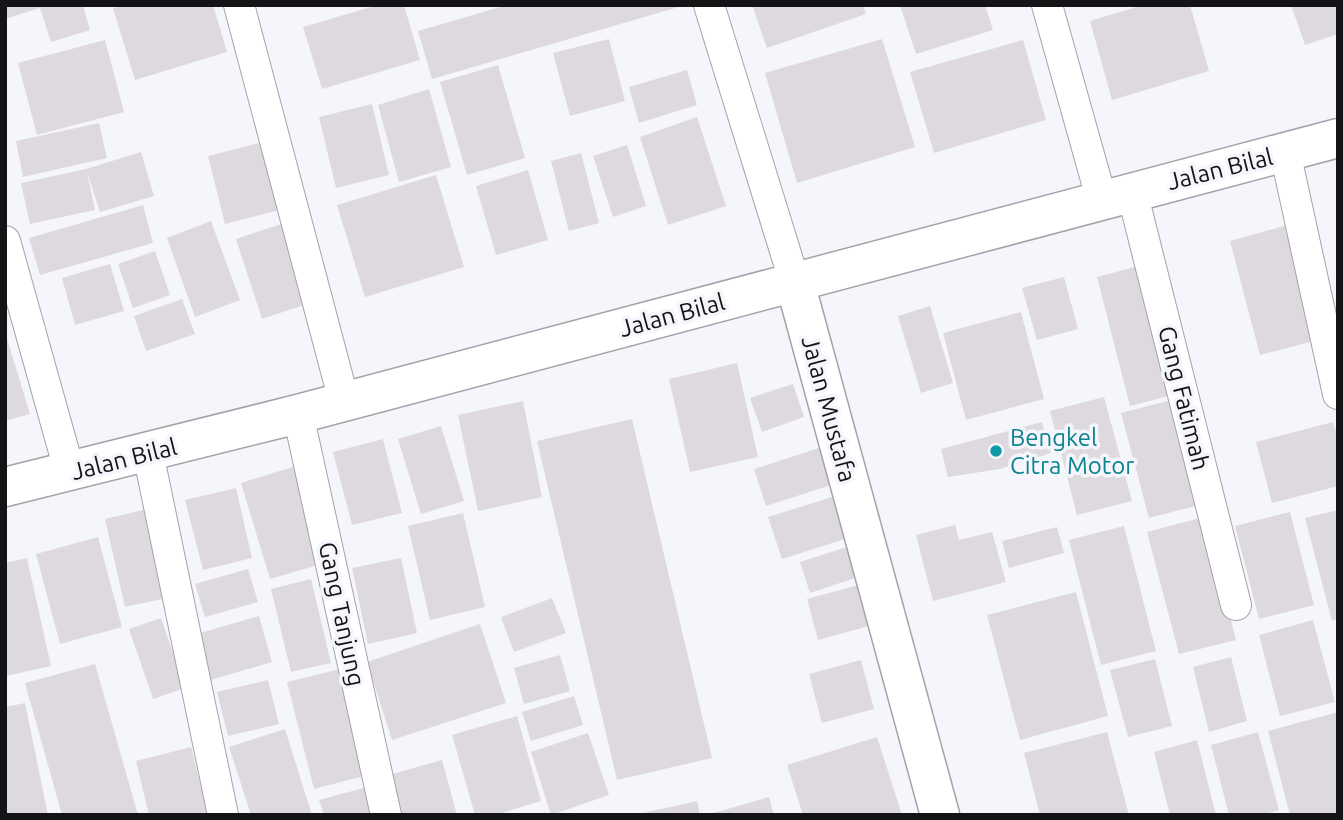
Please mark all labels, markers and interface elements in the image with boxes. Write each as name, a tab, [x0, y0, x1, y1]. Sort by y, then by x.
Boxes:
street label: Jalan Bilal	[1164, 143, 1276, 195]
street label: Jalan Bilal	[616, 288, 728, 342]
street label: Gang Fatimah	[1153, 323, 1215, 473]
street label: Jalan Mustafa	[797, 333, 861, 485]
place label: Bengkel Citra Motor	[1010, 424, 1134, 479]
street label: Jalan Bilal	[68, 433, 180, 485]
marker: Bengkel Citra Motor	[988, 443, 1004, 459]
street label: Gang Tanjung	[314, 539, 370, 689]

